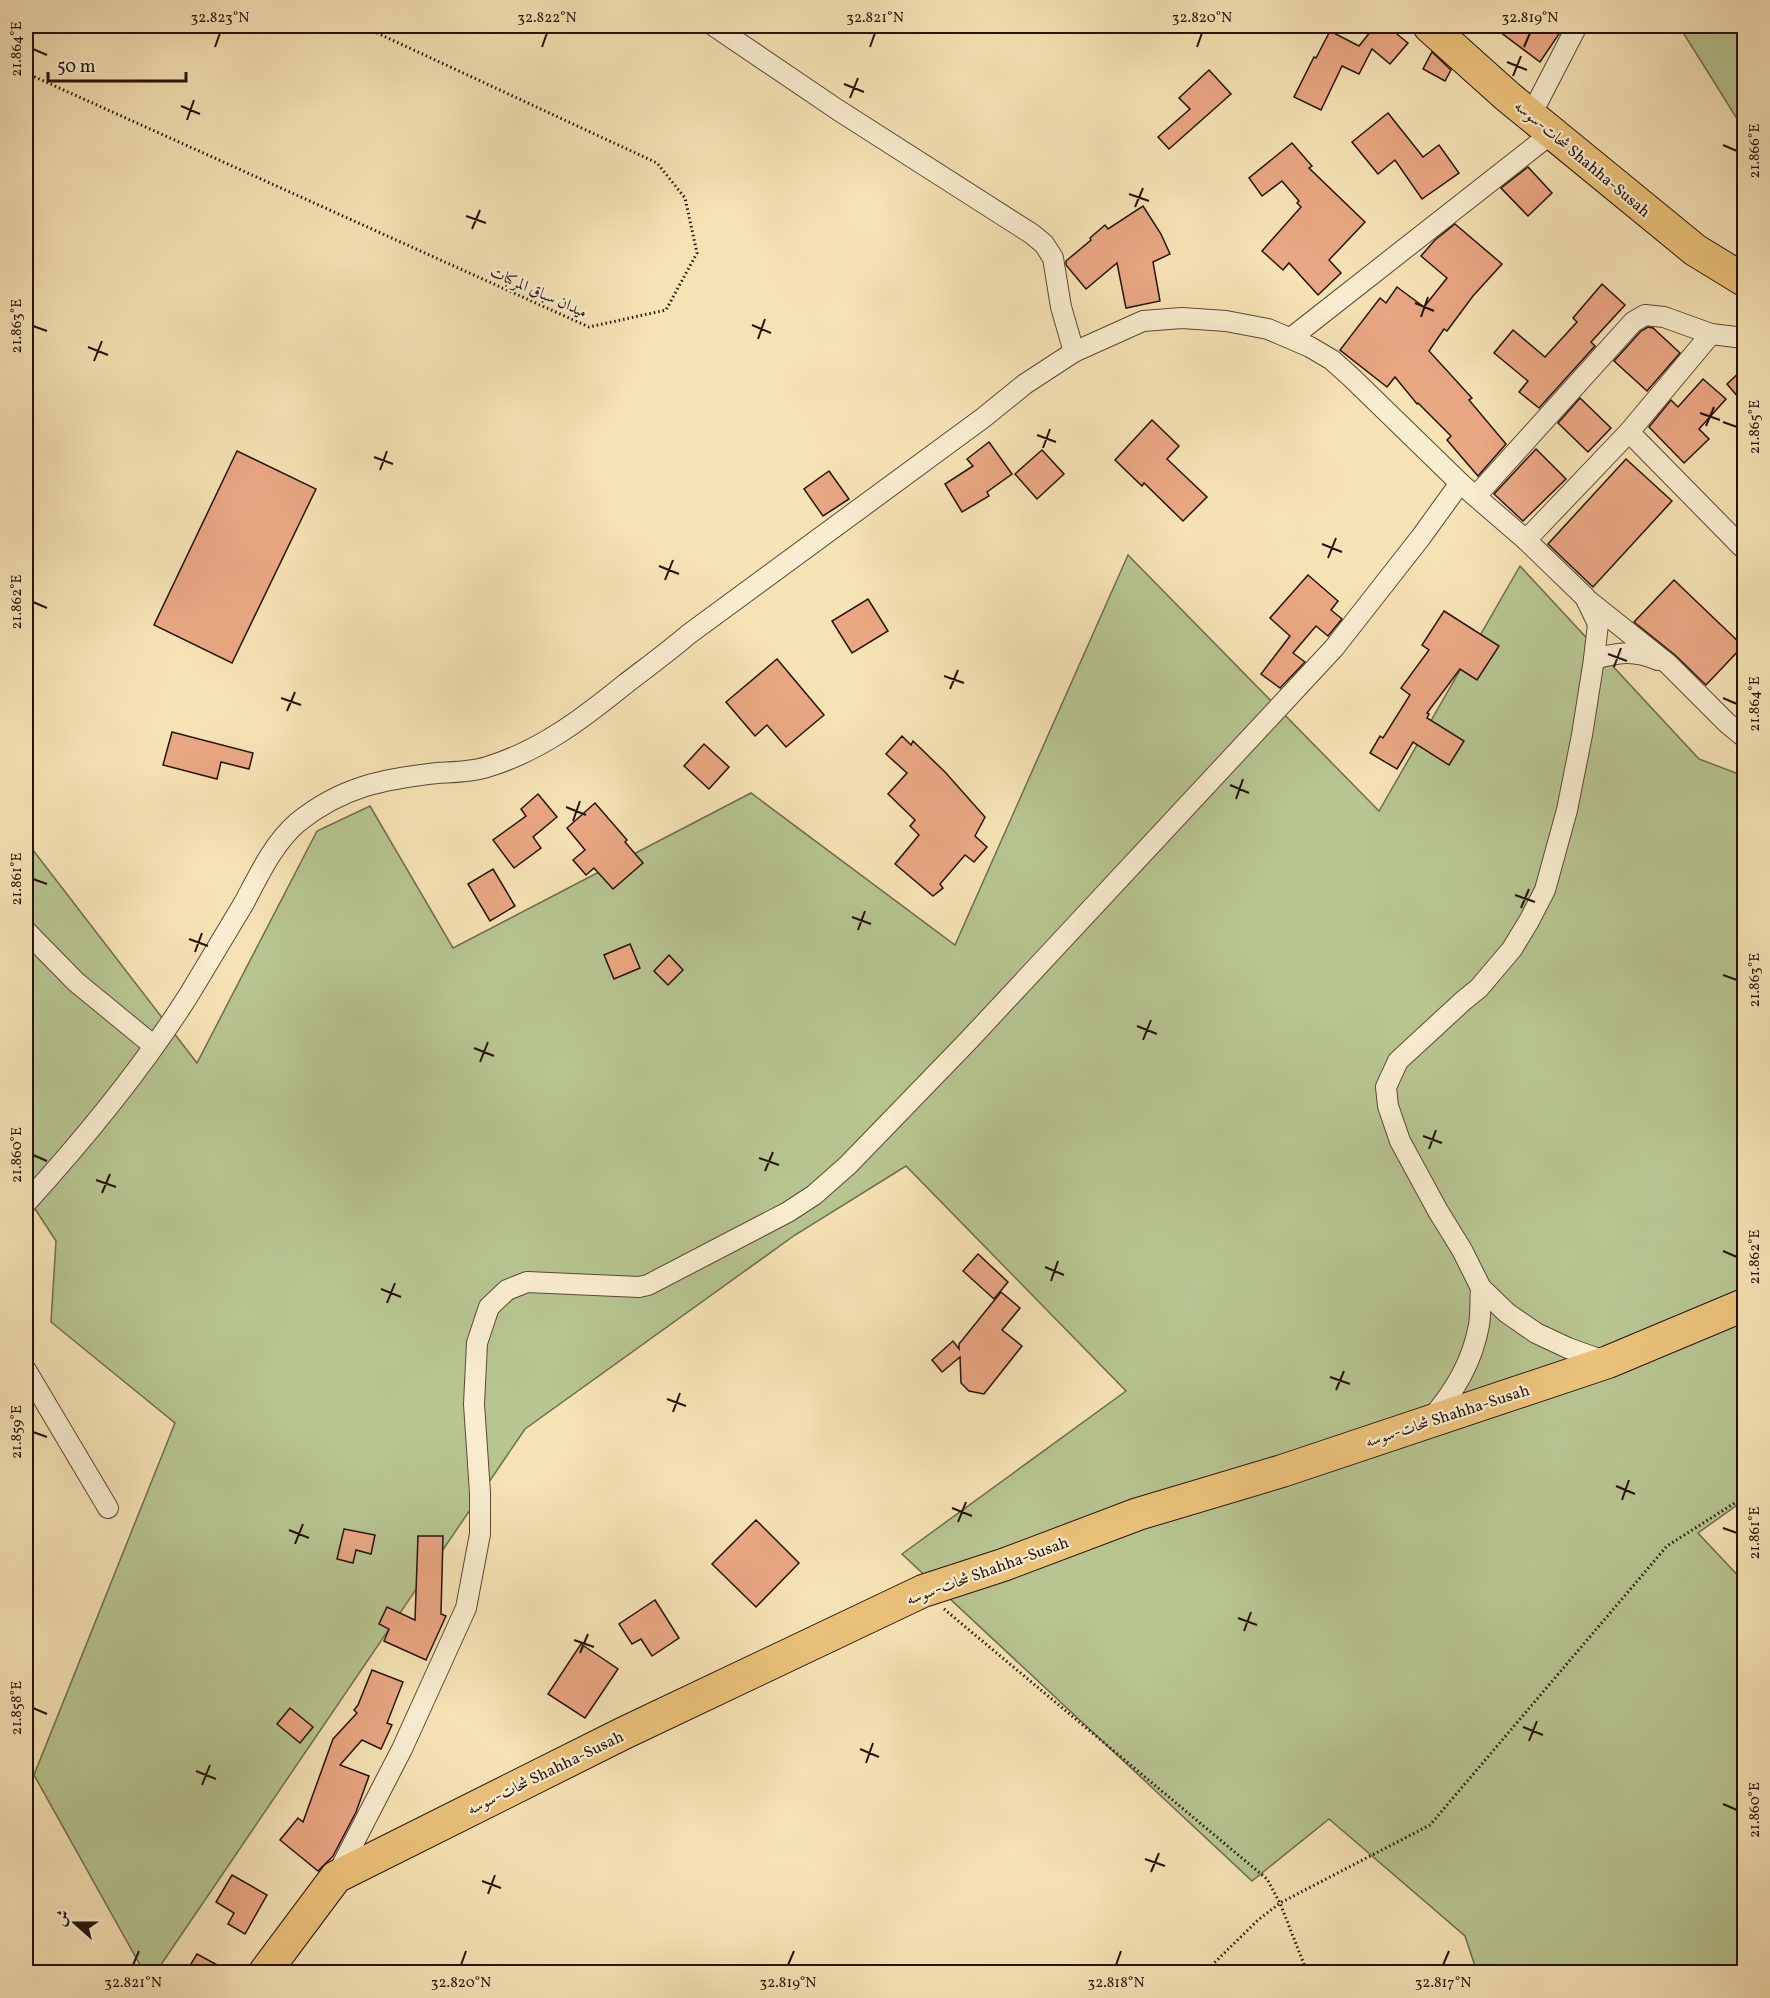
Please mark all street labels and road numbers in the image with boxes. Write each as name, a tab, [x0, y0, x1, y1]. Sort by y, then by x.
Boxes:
street label: شحات-سوسه Shahha-Susah	[1509, 96, 1655, 223]
street label: ميدان سباق المركبات	[486, 262, 590, 324]
street label: شحات-سوسه Shahha-Susah	[1363, 1380, 1533, 1454]
street label: شحات-سوسه Shahha-Susah	[903, 1532, 1072, 1612]
street label: شحات-سوسه Shahha-Susah	[464, 1726, 628, 1821]

